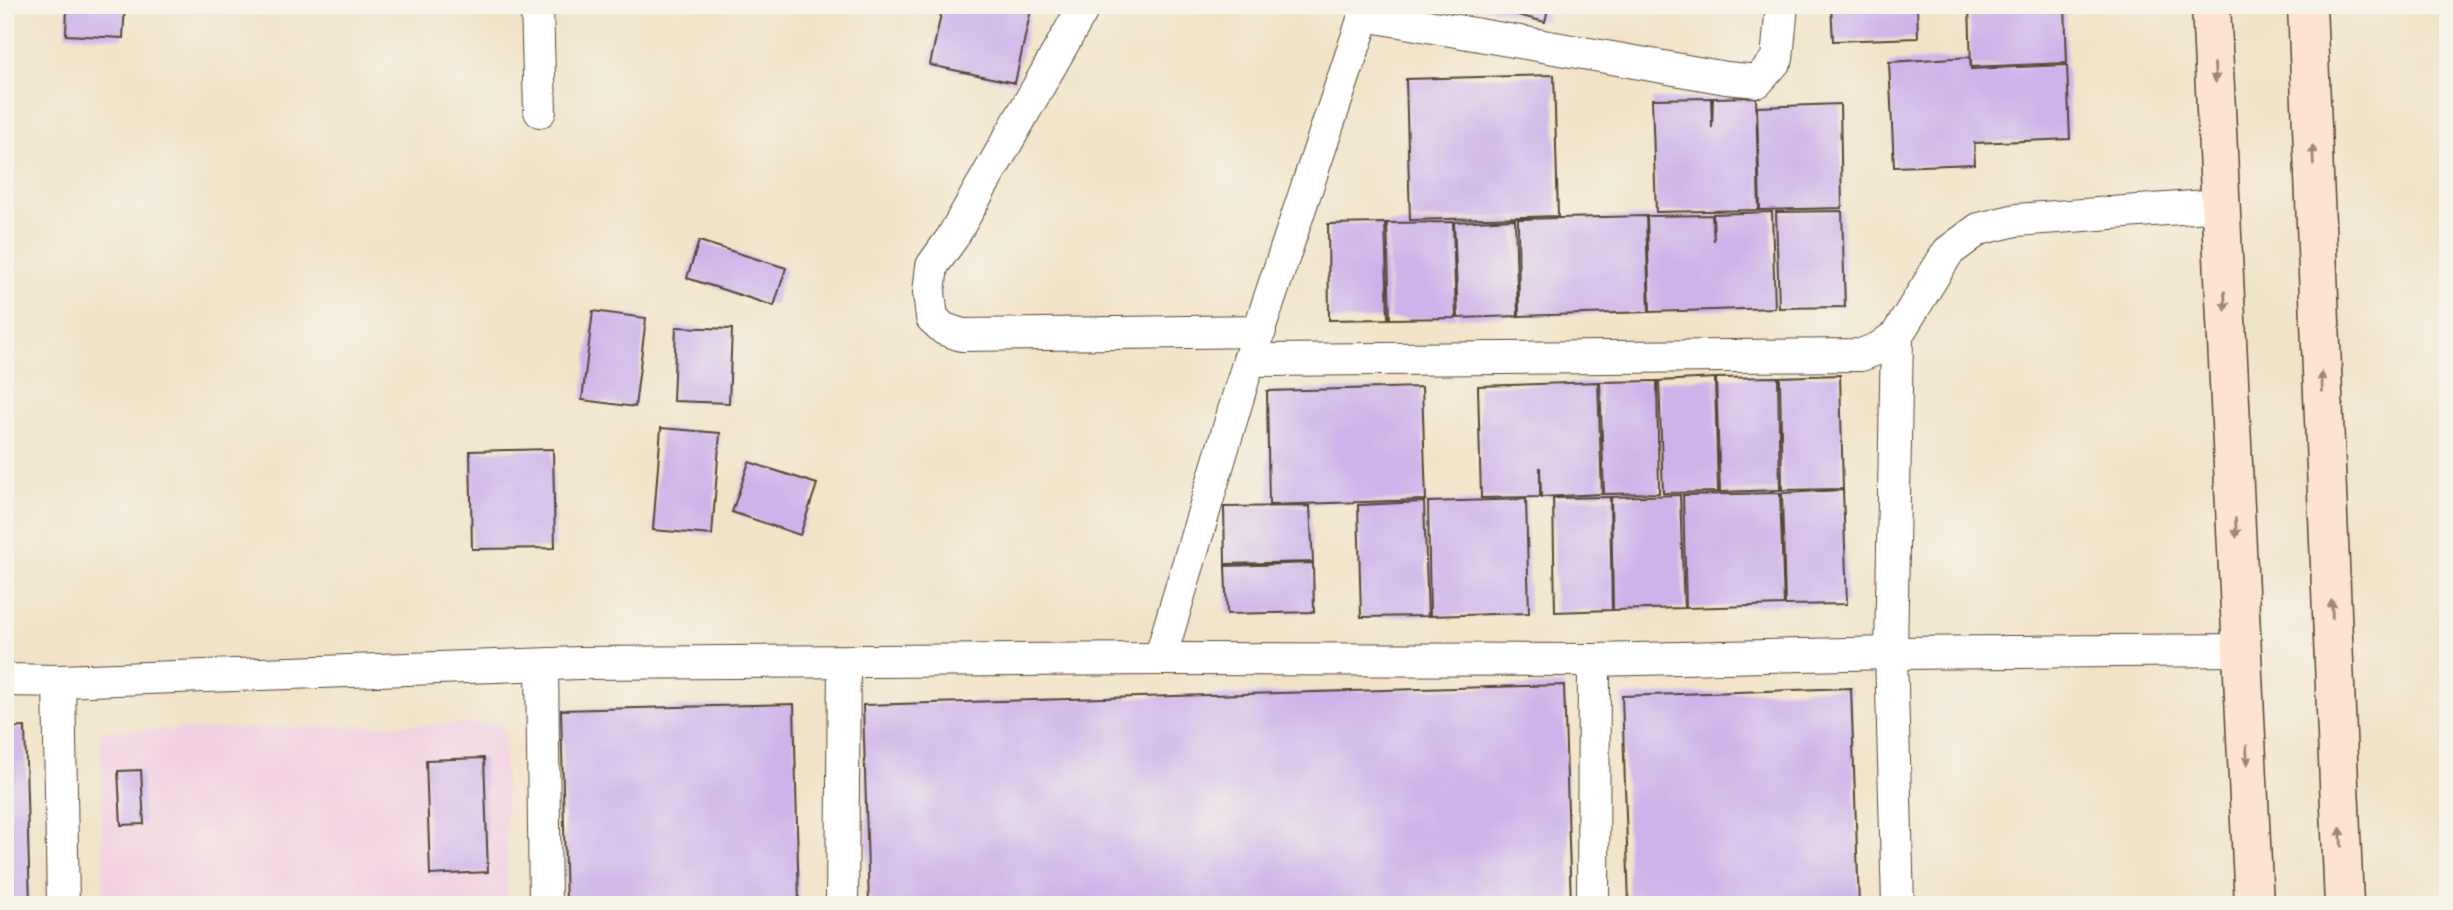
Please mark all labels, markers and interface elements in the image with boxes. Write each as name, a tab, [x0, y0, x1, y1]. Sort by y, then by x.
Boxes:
one-way arrow	[2209, 63, 2220, 85]
one-way arrow	[2307, 143, 2318, 165]
one-way arrow	[2220, 290, 2231, 312]
one-way arrow	[2317, 371, 2328, 393]
one-way arrow	[2231, 517, 2242, 539]
one-way arrow	[2326, 598, 2337, 620]
one-way arrow	[2242, 744, 2253, 766]
one-way arrow	[2336, 825, 2347, 847]

